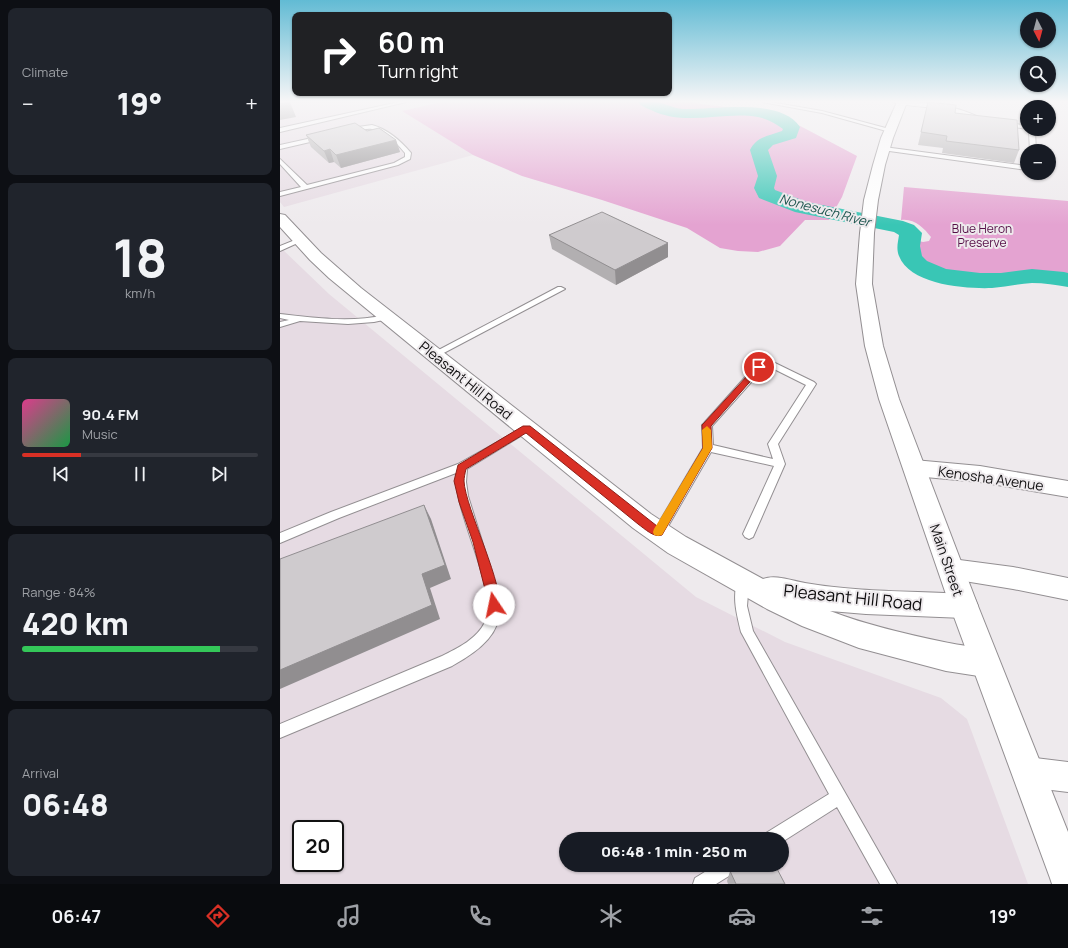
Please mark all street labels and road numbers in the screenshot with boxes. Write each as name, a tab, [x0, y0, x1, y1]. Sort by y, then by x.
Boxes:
street label: Pleasant Hill Road	[415, 337, 517, 423]
street label: Kenosha Avenue	[937, 461, 1045, 495]
street label: Main Street	[926, 521, 968, 599]
street label: Pleasant Hill Road	[782, 578, 924, 616]

